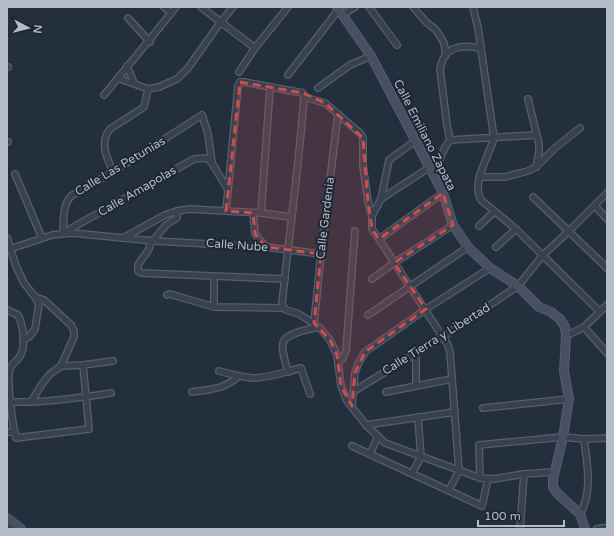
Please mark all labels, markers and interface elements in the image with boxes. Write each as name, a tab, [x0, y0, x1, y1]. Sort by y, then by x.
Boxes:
north arrow	[8, 8, 48, 48]
text: N	[30, 24, 44, 34]
street label: Calle Emiliano Zapata	[391, 77, 459, 193]
street label: Calle Las Petunias	[72, 133, 168, 198]
street label: Calle Amapolas	[95, 163, 179, 219]
street label: Calle Gardenia	[313, 176, 337, 260]
street label: Calle Nube	[206, 236, 269, 254]
street label: Calle Tierra y Libertad	[380, 300, 492, 378]
scale bar	[478, 502, 564, 528]
text: 100 m	[484, 509, 521, 523]

